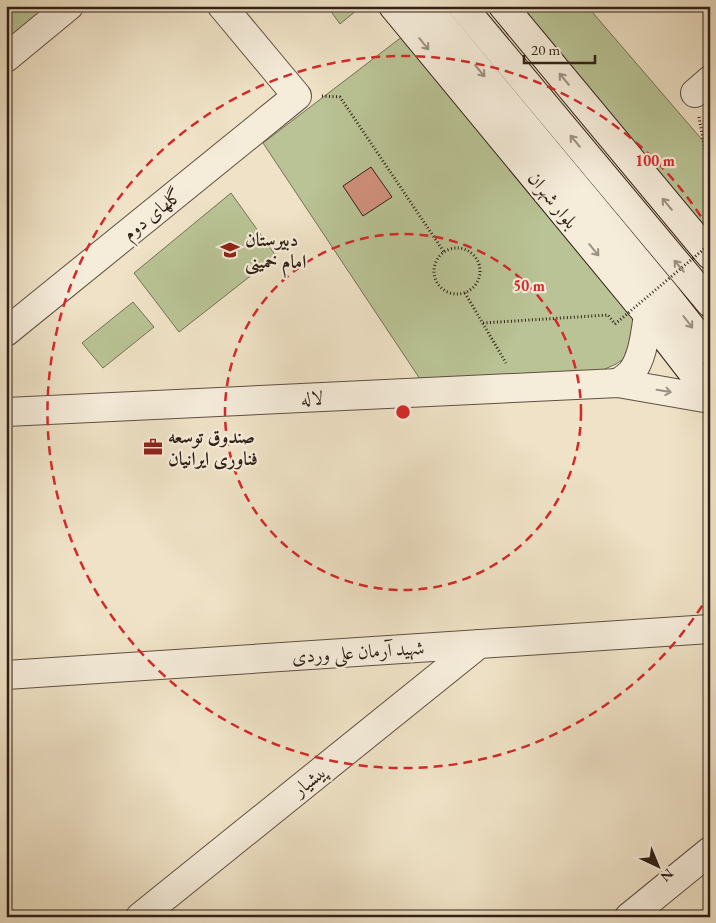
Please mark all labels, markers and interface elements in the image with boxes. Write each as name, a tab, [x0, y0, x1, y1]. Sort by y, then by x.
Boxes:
scale bar	[524, 32, 595, 64]
one-way arrow	[419, 37, 430, 50]
text: 20 m	[531, 40, 560, 59]
one-way arrow	[474, 64, 485, 77]
one-way arrow	[558, 73, 569, 86]
one-way arrow	[569, 135, 580, 148]
text: 100 m	[635, 151, 675, 170]
street label: بلوار شهران	[522, 166, 584, 234]
street label: گلهای دوم	[117, 182, 189, 249]
one-way arrow	[662, 198, 673, 211]
place label: دبیرستان امام خمینی	[245, 227, 306, 279]
school or university icon: دبیرستان امام خمینی	[219, 239, 241, 261]
one-way arrow	[589, 244, 600, 257]
one-way arrow	[673, 259, 685, 272]
text: 50 m	[513, 276, 545, 295]
one-way arrow	[682, 315, 693, 328]
street label: لاله	[300, 385, 324, 411]
one-way arrow	[655, 387, 671, 397]
centre of rings	[394, 403, 412, 421]
place label: صندوق توسعه فناوری ایرانیان	[168, 424, 258, 471]
office icon: صندوق توسعه فناوری ایرانیان	[142, 436, 164, 458]
street label: شهید آرمان علی وردی	[291, 635, 425, 671]
street label: پیشیار	[286, 758, 333, 803]
north arrow	[634, 840, 684, 890]
text: N	[656, 865, 677, 886]

